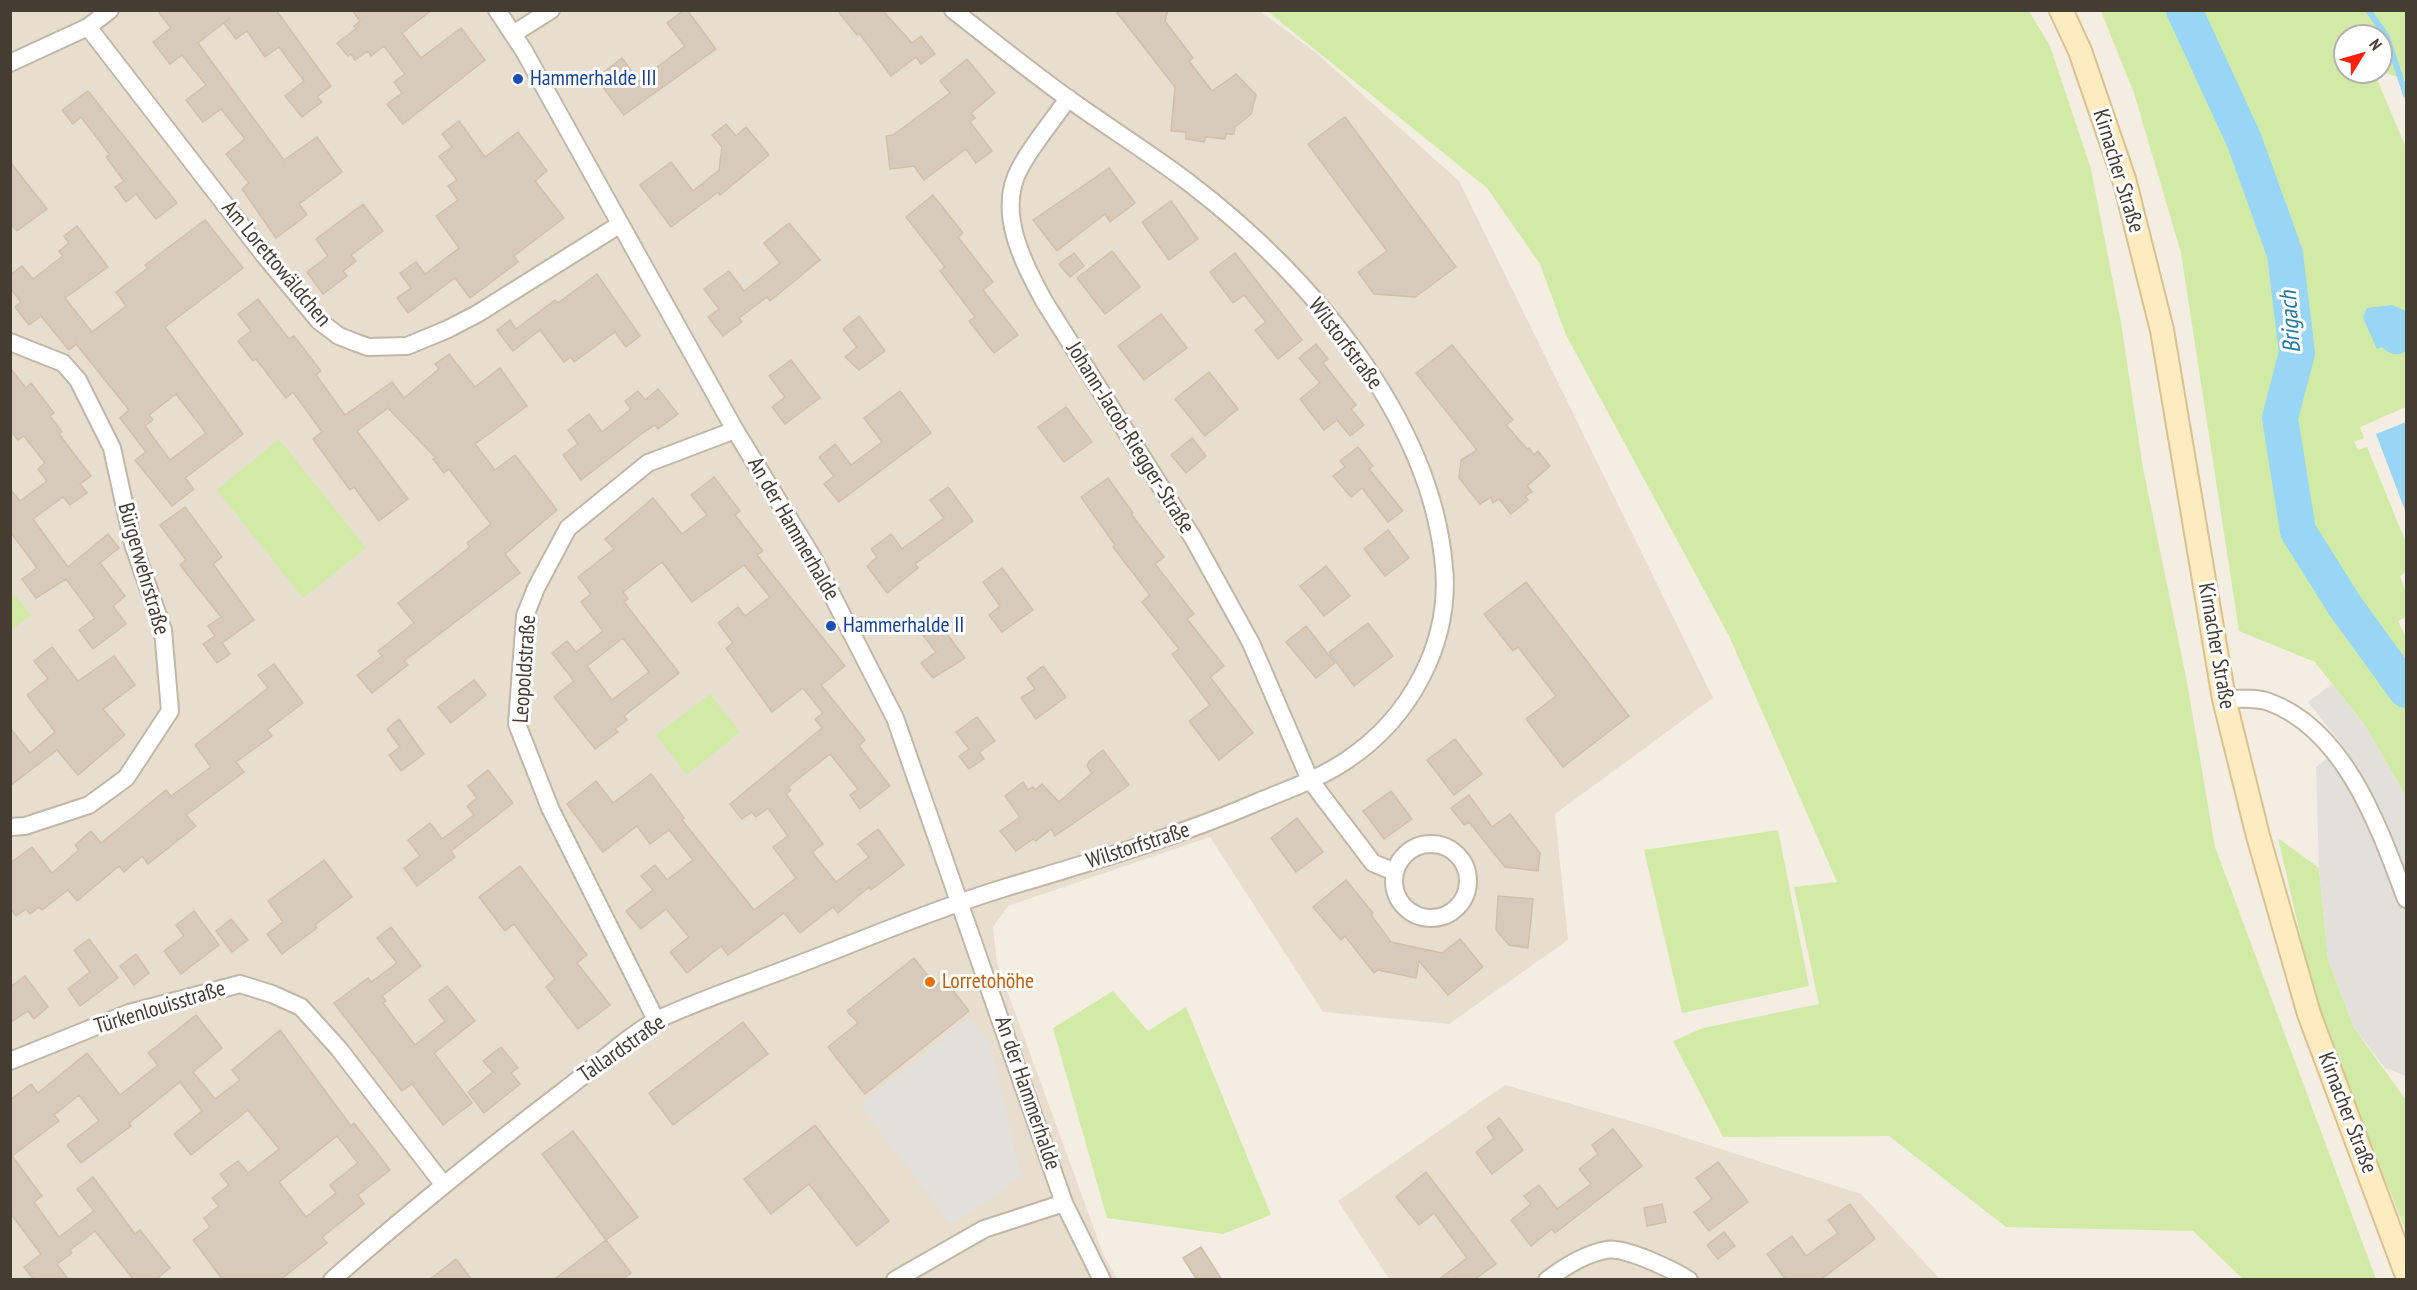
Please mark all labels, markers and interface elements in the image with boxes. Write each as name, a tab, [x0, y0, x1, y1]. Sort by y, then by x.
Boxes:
north arrow	[2333, 24, 2393, 84]
text: N	[2365, 35, 2386, 54]
place label: Hammerhalde III	[530, 66, 657, 92]
marker: Hammerhalde III	[511, 72, 525, 86]
street label: Kirnacher Straße	[2087, 106, 2149, 236]
street label: Am Lorettowäldchen	[216, 196, 336, 332]
water label: Brigach	[2274, 290, 2308, 354]
street label: Wilstorfstraße	[1302, 293, 1388, 395]
street label: Johann-Jacob-Riegger-Straße	[1060, 337, 1200, 539]
street label: An der Hammerhalde	[741, 453, 845, 605]
street label: Bürgerwehrstraße	[112, 500, 174, 638]
street label: Kirnacher Straße	[2192, 581, 2240, 711]
place label: Hammerhalde II	[843, 613, 964, 639]
street label: Leopoldstraße	[508, 614, 542, 724]
marker: Hammerhalde II	[824, 619, 838, 633]
street label: Wilstorfstraße	[1083, 817, 1193, 875]
place label: Lorretohöhe	[942, 969, 1034, 995]
marker: Lorretohöhe	[923, 975, 937, 989]
street label: Türkenlouisstraße	[91, 976, 229, 1040]
street label: Tallardstraße	[574, 1010, 670, 1088]
street label: An der Hammerhalde	[988, 1013, 1066, 1173]
street label: Kirnacher Straße	[2312, 1049, 2382, 1177]

